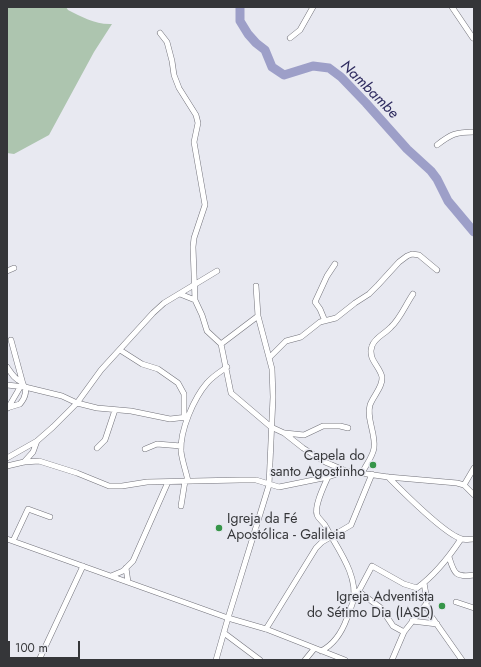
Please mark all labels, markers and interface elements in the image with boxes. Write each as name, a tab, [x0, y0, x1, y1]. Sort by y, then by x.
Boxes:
water label: Nambambe	[336, 57, 402, 123]
place label: Capela do santo Agostinho	[270, 449, 365, 482]
marker: Capela do santo Agostinho	[368, 460, 378, 470]
place label: Igreja da Fé Apostólica - Galileia	[227, 512, 345, 544]
marker: Igreja da Fé Apostólica - Galileia	[214, 523, 224, 533]
place label: Igreja Adventista do Sétimo Dia (IASD)	[307, 590, 434, 622]
marker: Igreja Adventista do Sétimo Dia (IASD)	[437, 601, 447, 611]
scale bar	[10, 633, 82, 659]
text: 100 m	[15, 639, 48, 657]

